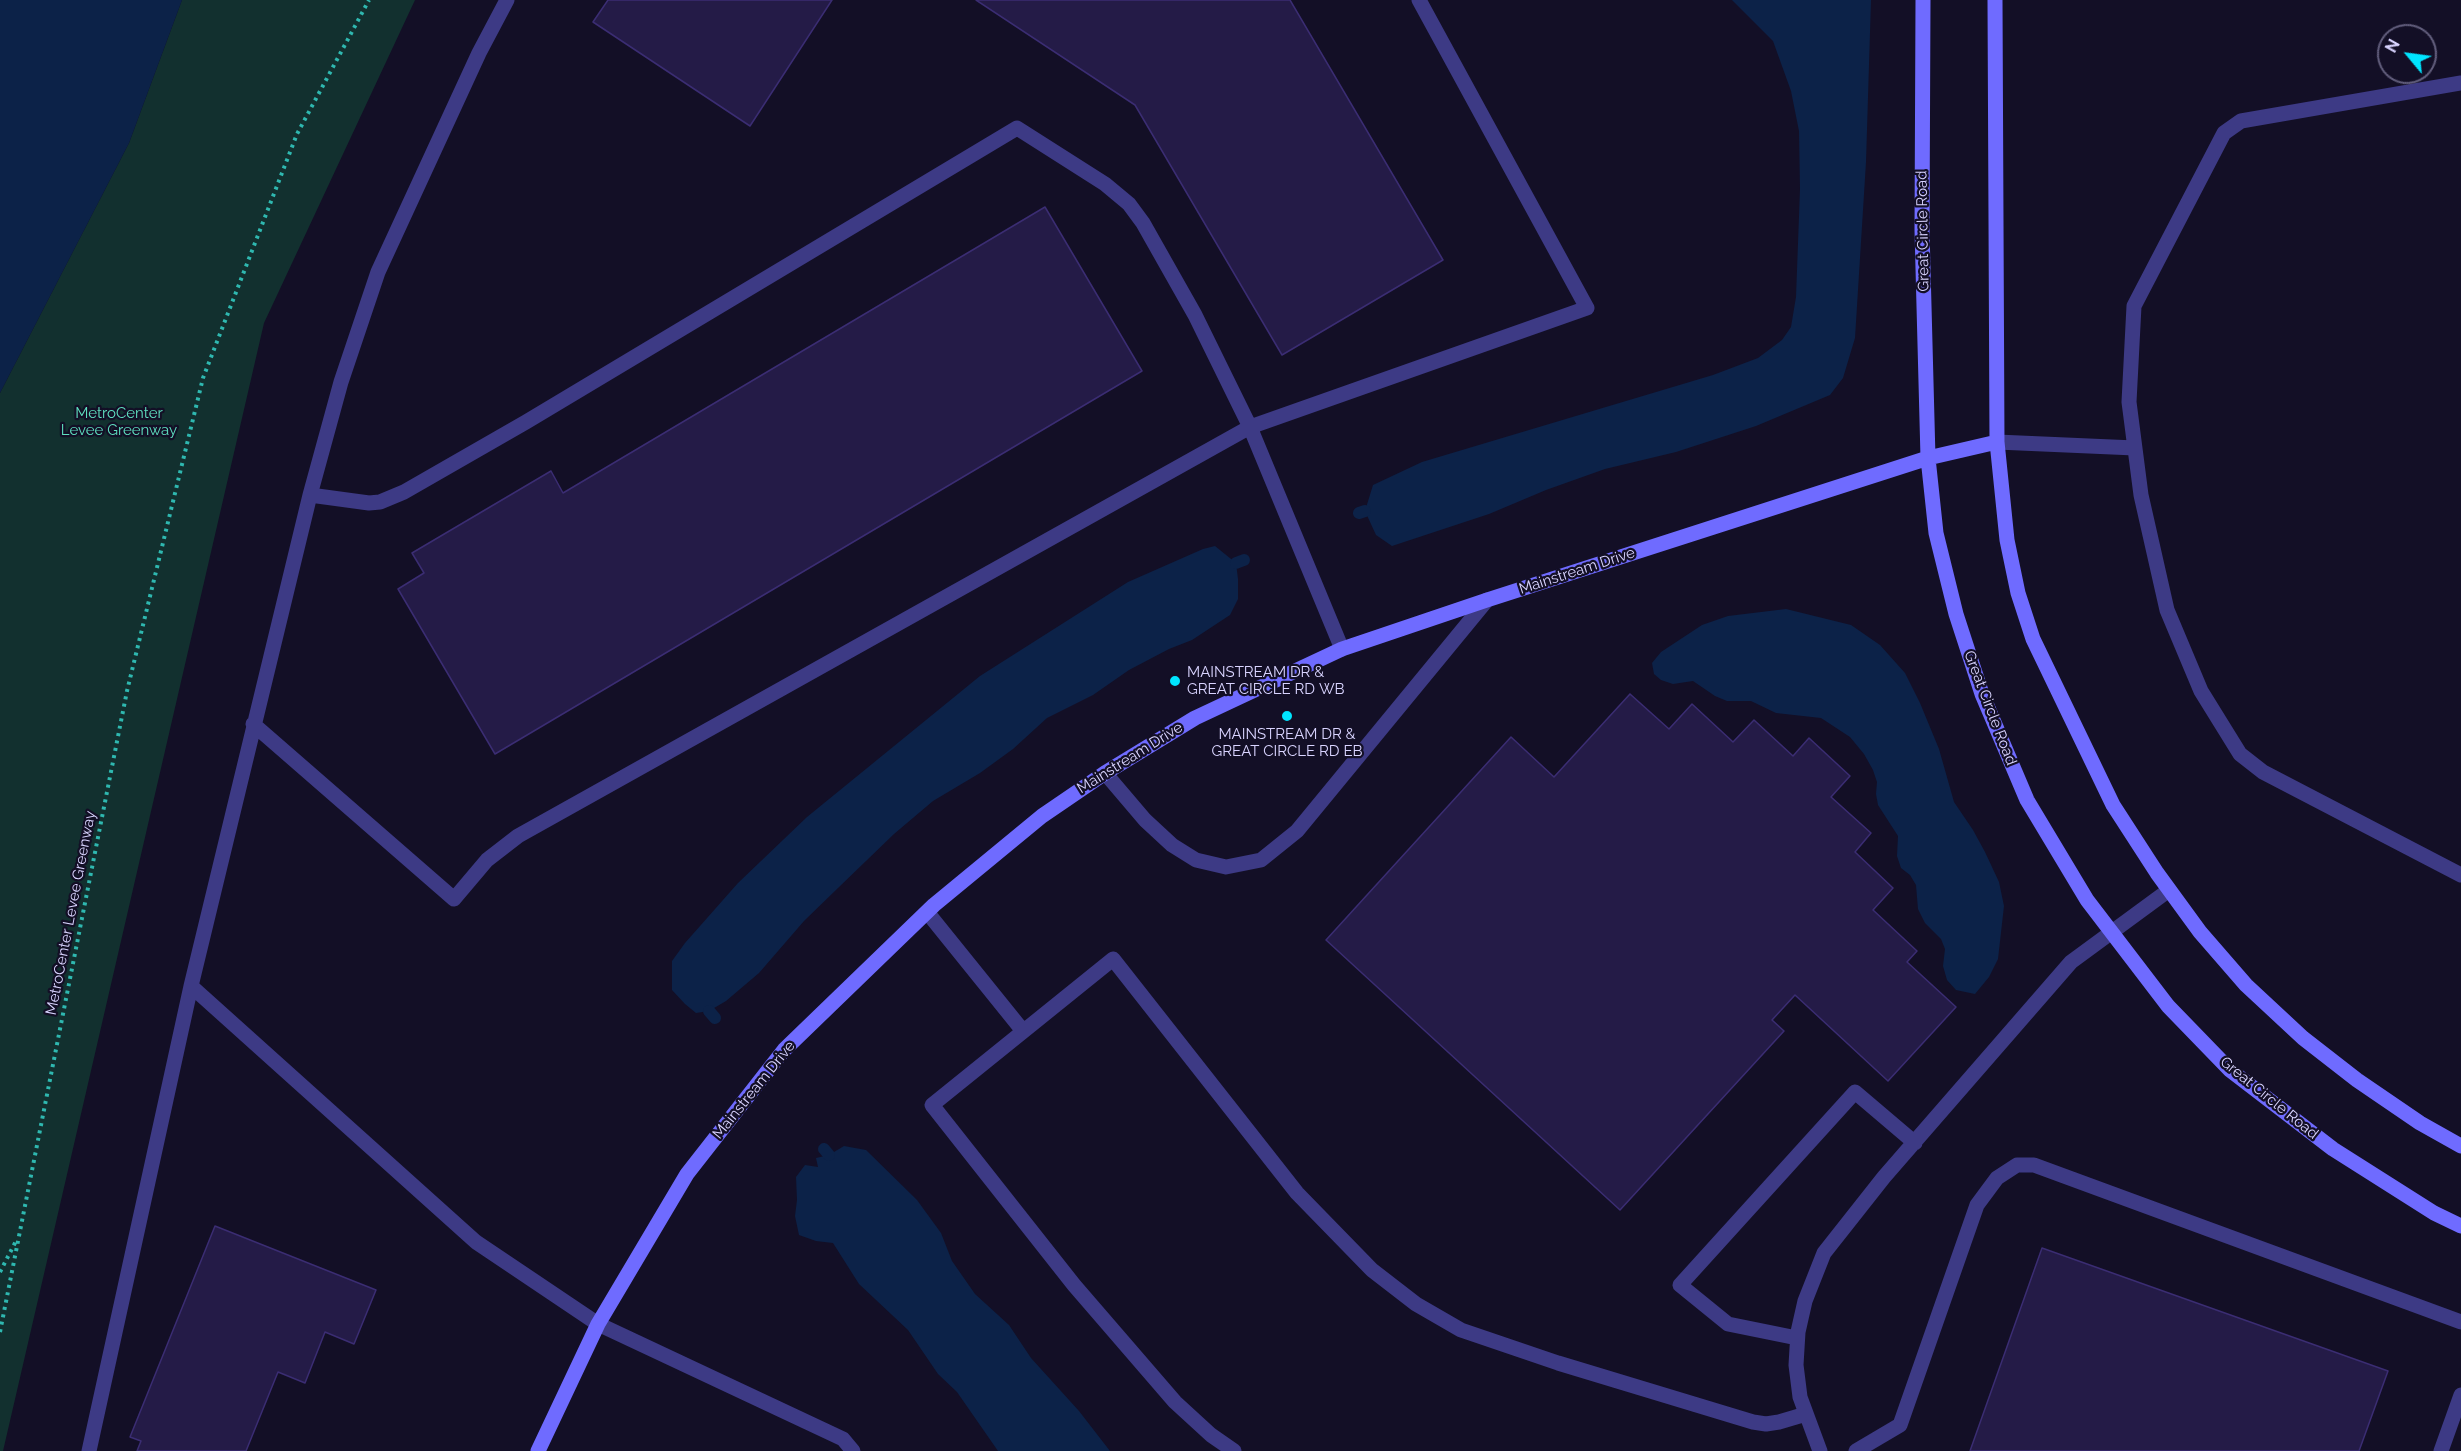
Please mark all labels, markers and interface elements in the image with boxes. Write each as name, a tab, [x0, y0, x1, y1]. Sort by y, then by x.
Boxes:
north arrow	[2377, 24, 2437, 84]
text: N	[2381, 36, 2404, 56]
street label: Great Circle Road	[1913, 170, 1933, 292]
park label: MetroCenter Levee Greenway	[61, 404, 177, 439]
street label: Mainstream Drive	[1517, 544, 1637, 598]
street label: Great Circle Road	[1960, 648, 2020, 768]
place label: MAINSTREAM DR & GREAT CIRCLE RD WB	[1187, 663, 1345, 698]
marker: MAINSTREAM DR & GREAT CIRCLE RD WB	[1168, 674, 1182, 688]
marker: MAINSTREAM DR & GREAT CIRCLE RD EB	[1280, 709, 1294, 723]
street label: Mainstream Drive	[1074, 718, 1186, 798]
place label: MAINSTREAM DR & GREAT CIRCLE RD EB	[1211, 725, 1363, 760]
street label: MetroCenter Levee Greenway	[42, 809, 100, 1017]
street label: Mainstream Drive	[709, 1037, 799, 1143]
street label: Great Circle Road	[2216, 1053, 2322, 1143]

